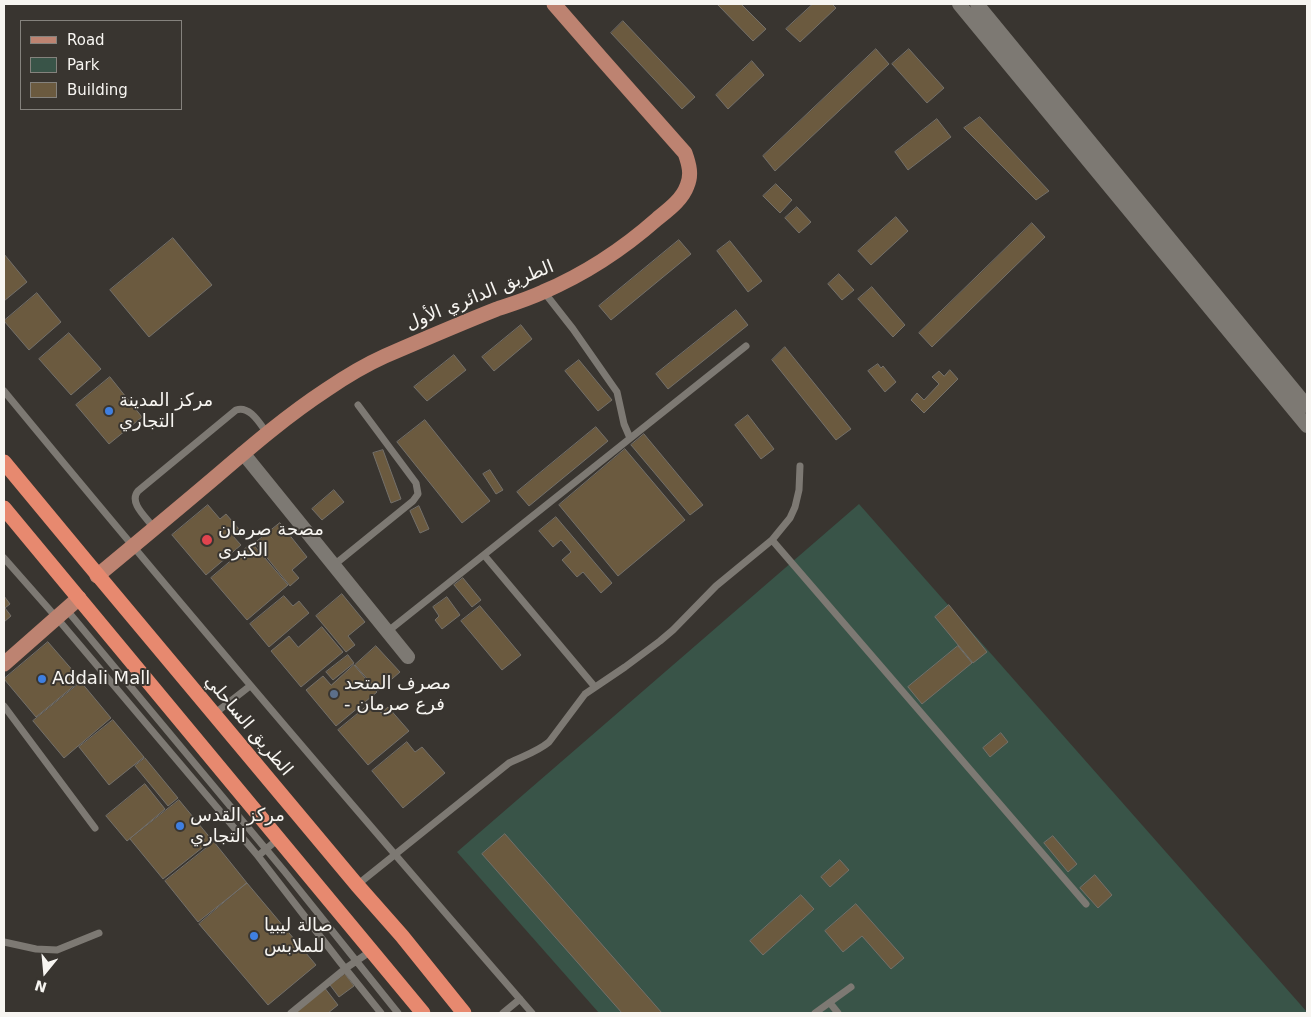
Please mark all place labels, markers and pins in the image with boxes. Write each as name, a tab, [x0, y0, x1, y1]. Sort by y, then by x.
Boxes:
place label: مركز المدينة التجاري	[119, 390, 213, 432]
marker: مركز المدينة التجاري	[103, 405, 115, 417]
place label: مصحة صرمان الكبرى	[218, 519, 324, 562]
marker: مصحة صرمان الكبرى	[200, 533, 214, 547]
place label: Addali Mall	[52, 668, 150, 690]
marker: Addali Mall	[36, 673, 48, 685]
place label: مصرف المتحد - فرع صرمان	[344, 673, 451, 716]
marker: مصرف المتحد - فرع صرمان	[328, 688, 340, 700]
place label: مركز القدس التجاري	[190, 805, 285, 848]
marker: مركز القدس التجاري	[174, 820, 186, 832]
place label: صالة ليبيا للملابس	[264, 915, 333, 958]
marker: صالة ليبيا للملابس	[248, 930, 260, 942]

